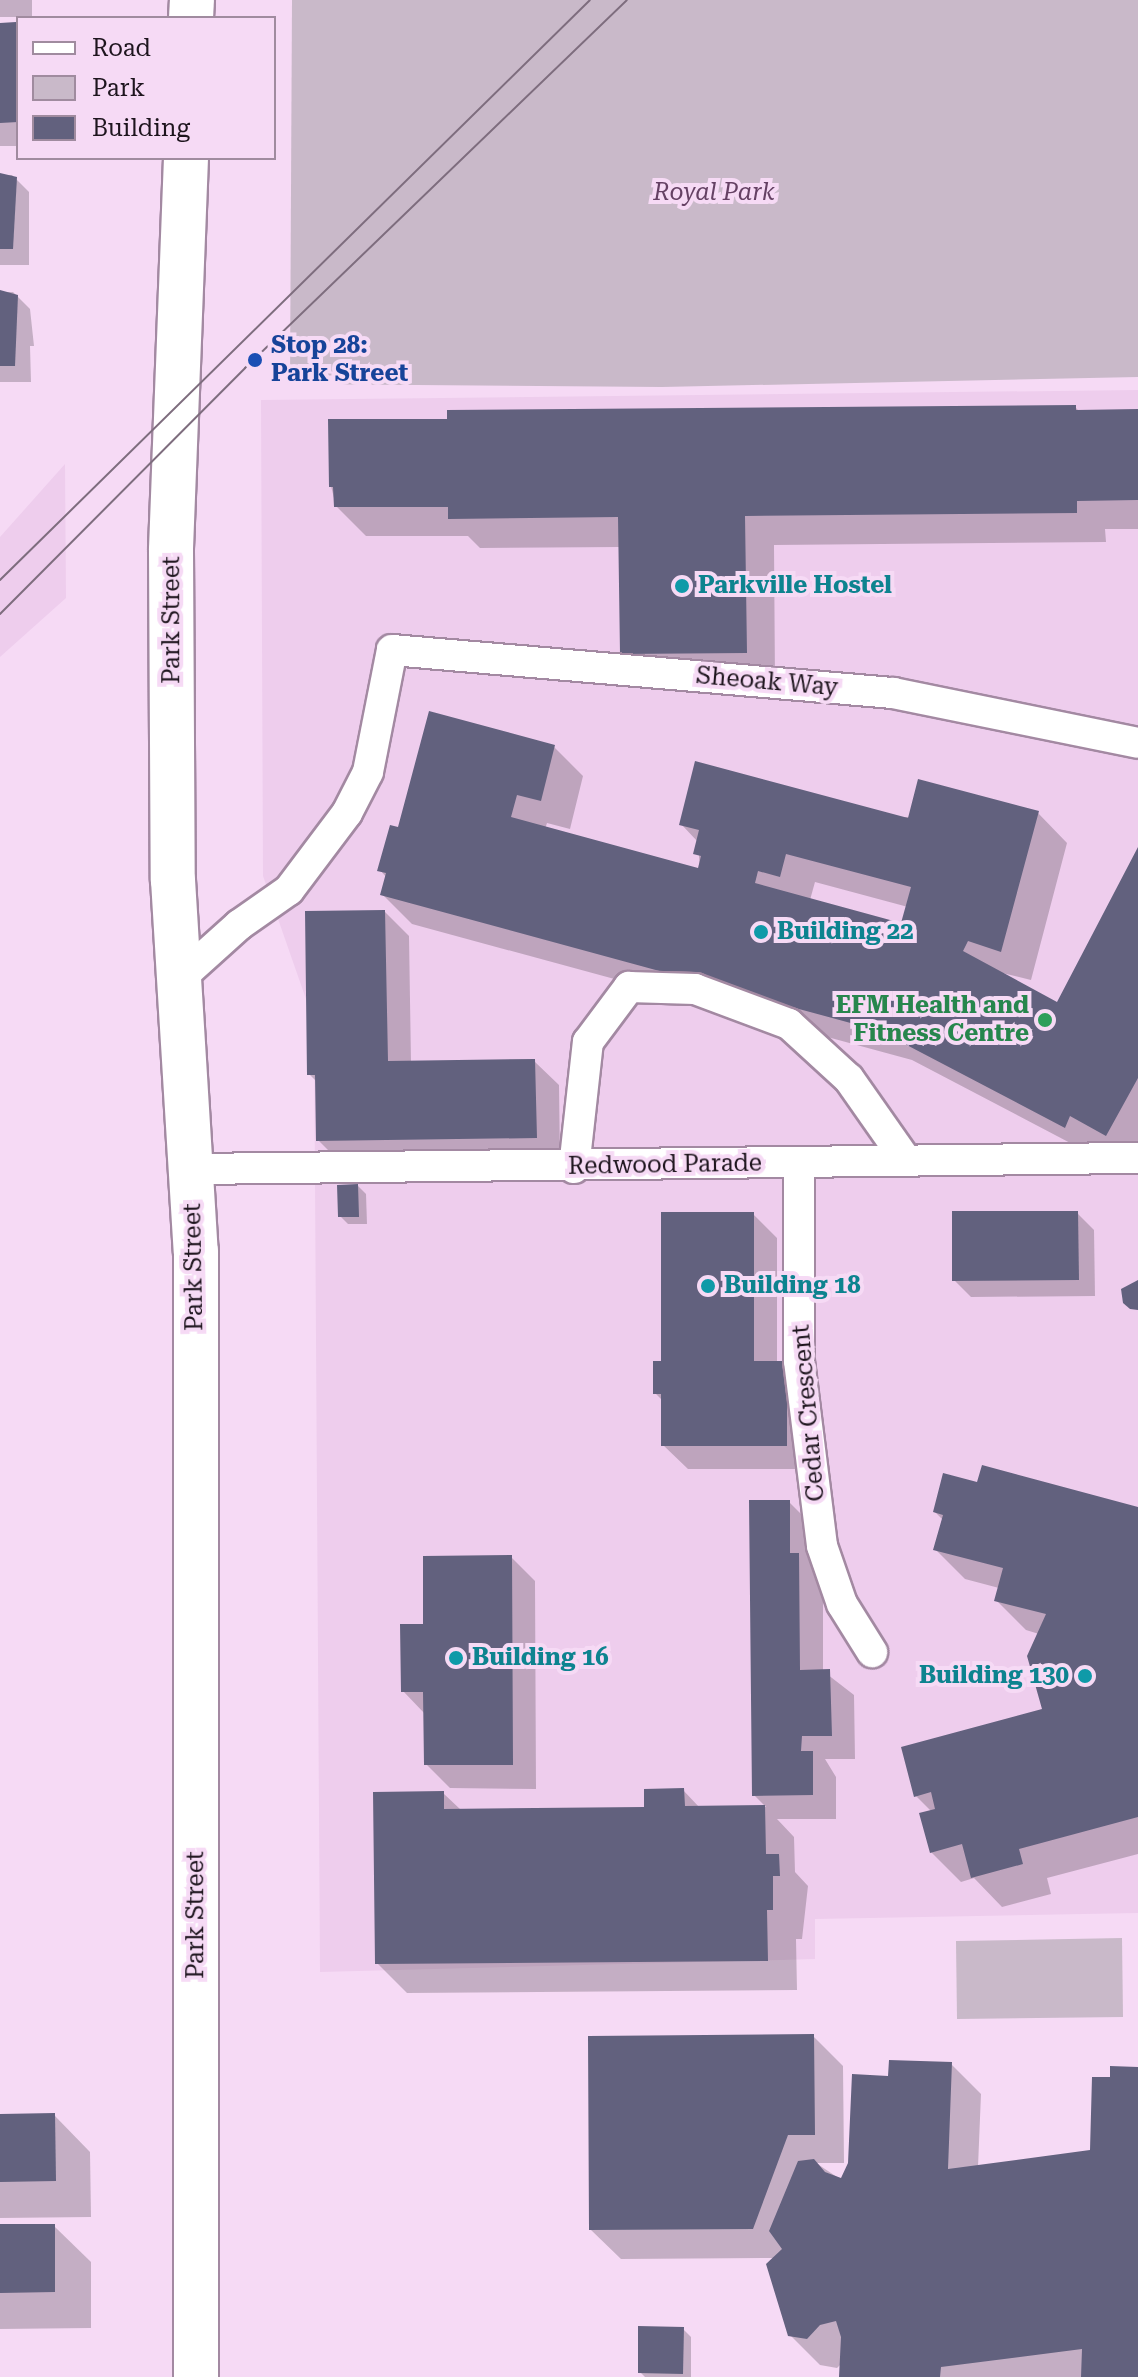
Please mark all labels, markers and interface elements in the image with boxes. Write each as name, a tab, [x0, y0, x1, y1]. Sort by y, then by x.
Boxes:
legend	[16, 16, 276, 160]
text: Road	[92, 34, 151, 62]
text: Park	[92, 74, 145, 102]
text: Building	[92, 114, 190, 142]
park label: Royal Park	[653, 179, 775, 207]
place label: Stop 28: Park Street	[271, 332, 408, 388]
marker: Stop 28: Park Street	[246, 351, 264, 369]
street label: Park Street	[158, 556, 186, 684]
place label: Parkville Hostel	[698, 572, 892, 600]
marker: Parkville Hostel	[673, 577, 691, 595]
street label: Sheoak Way	[695, 661, 839, 703]
place label: Building 22	[777, 918, 914, 946]
marker: Building 22	[752, 923, 770, 941]
place label: EFM Health and Fitness Centre	[836, 992, 1029, 1048]
marker: EFM Health and Fitness Centre	[1036, 1011, 1054, 1029]
street label: Redwood Parade	[568, 1149, 762, 1181]
street label: Park Street	[178, 1203, 210, 1331]
place label: Building 18	[724, 1272, 861, 1300]
marker: Building 18	[699, 1277, 717, 1295]
street label: Cedar Crescent	[787, 1323, 831, 1503]
place label: Building 16	[472, 1644, 609, 1672]
marker: Building 16	[447, 1649, 465, 1667]
place label: Building 130	[919, 1662, 1069, 1690]
marker: Building 130	[1076, 1667, 1094, 1685]
street label: Park Street	[182, 1851, 210, 1979]

